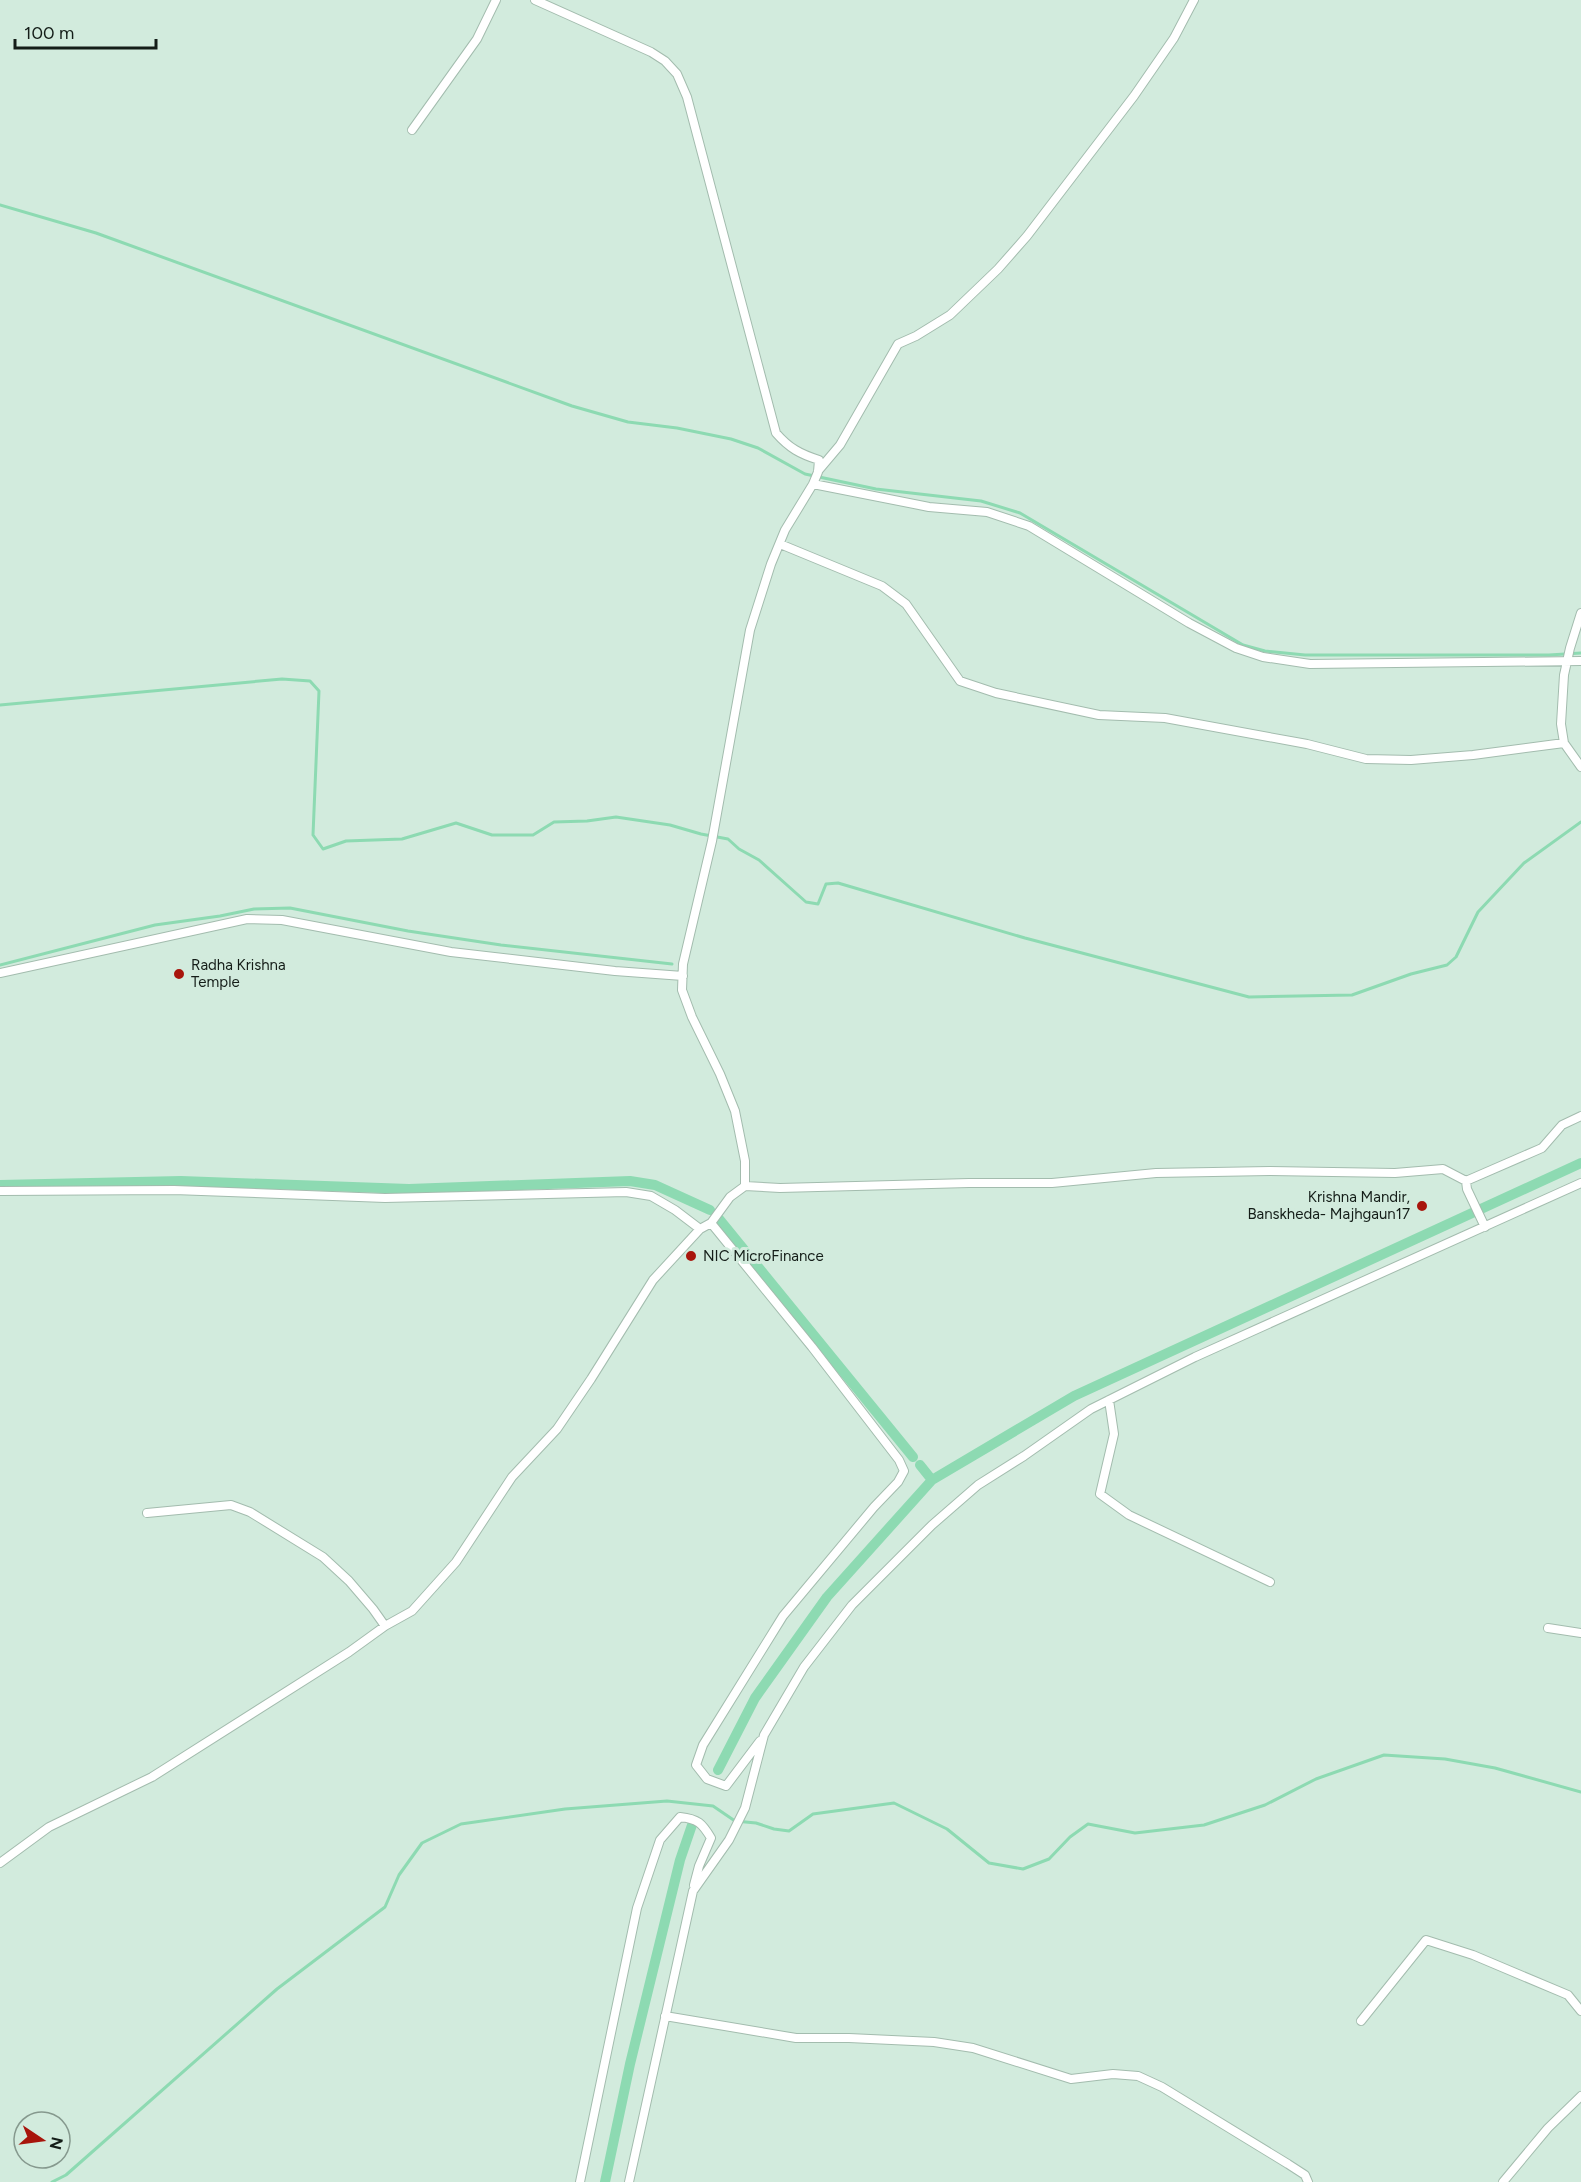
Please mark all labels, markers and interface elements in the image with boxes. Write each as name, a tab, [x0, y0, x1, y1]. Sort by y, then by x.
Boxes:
scale bar	[15, 12, 156, 50]
text: 100 m	[24, 22, 74, 44]
place label: Radha Krishna Temple	[191, 956, 286, 991]
marker: Radha Krishna Temple	[172, 967, 186, 981]
place label: Krishna Mandir, Banskheda- Majhgaun17	[1247, 1188, 1410, 1223]
marker: Krishna Mandir, Banskheda- Majhgaun17	[1415, 1199, 1429, 1213]
place label: NIC MicroFinance	[703, 1247, 824, 1265]
marker: NIC MicroFinance	[684, 1249, 698, 1263]
north arrow	[12, 2110, 72, 2170]
text: N	[45, 2135, 67, 2151]

